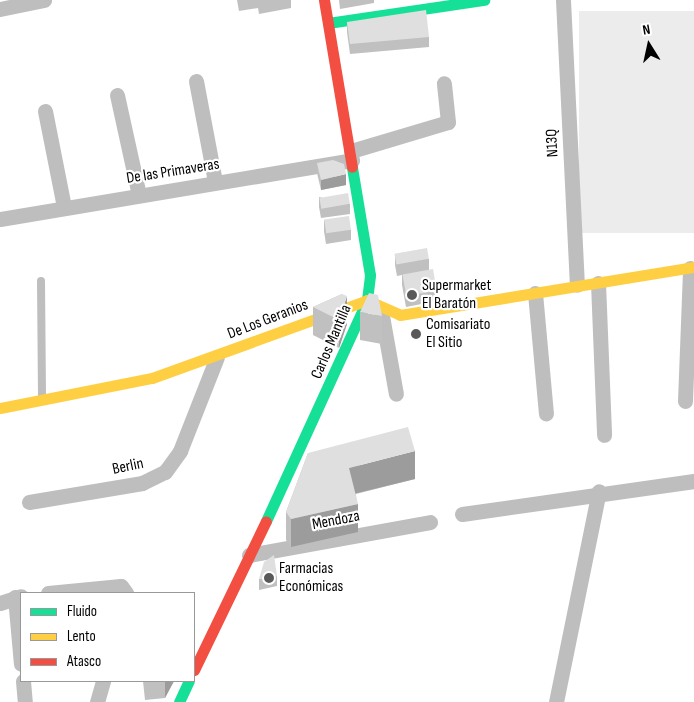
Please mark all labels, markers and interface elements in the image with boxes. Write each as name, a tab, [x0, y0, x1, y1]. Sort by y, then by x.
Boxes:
north arrow	[624, 20, 674, 70]
text: N	[641, 21, 651, 39]
street label: N13Q	[543, 128, 563, 158]
street label: De las Primaveras	[125, 155, 221, 189]
place label: Supermarket El Baratón	[422, 276, 491, 314]
marker: Supermarket El Baratón	[406, 289, 418, 301]
street label: De Los Geranios	[225, 296, 311, 344]
street label: Carlos Mantilla	[308, 302, 356, 382]
place label: Comisariato El Sitio	[426, 315, 490, 353]
marker: Comisariato El Sitio	[410, 328, 422, 340]
street label: Berlin	[111, 454, 145, 480]
street label: Mendoza	[311, 507, 361, 535]
place label: Farmacias Económicas	[279, 559, 343, 597]
marker: Farmacias Económicas	[263, 572, 275, 584]
legend	[20, 592, 195, 682]
text: Fluido	[67, 602, 97, 621]
text: Lento	[67, 627, 96, 646]
text: Atasco	[67, 652, 101, 671]

